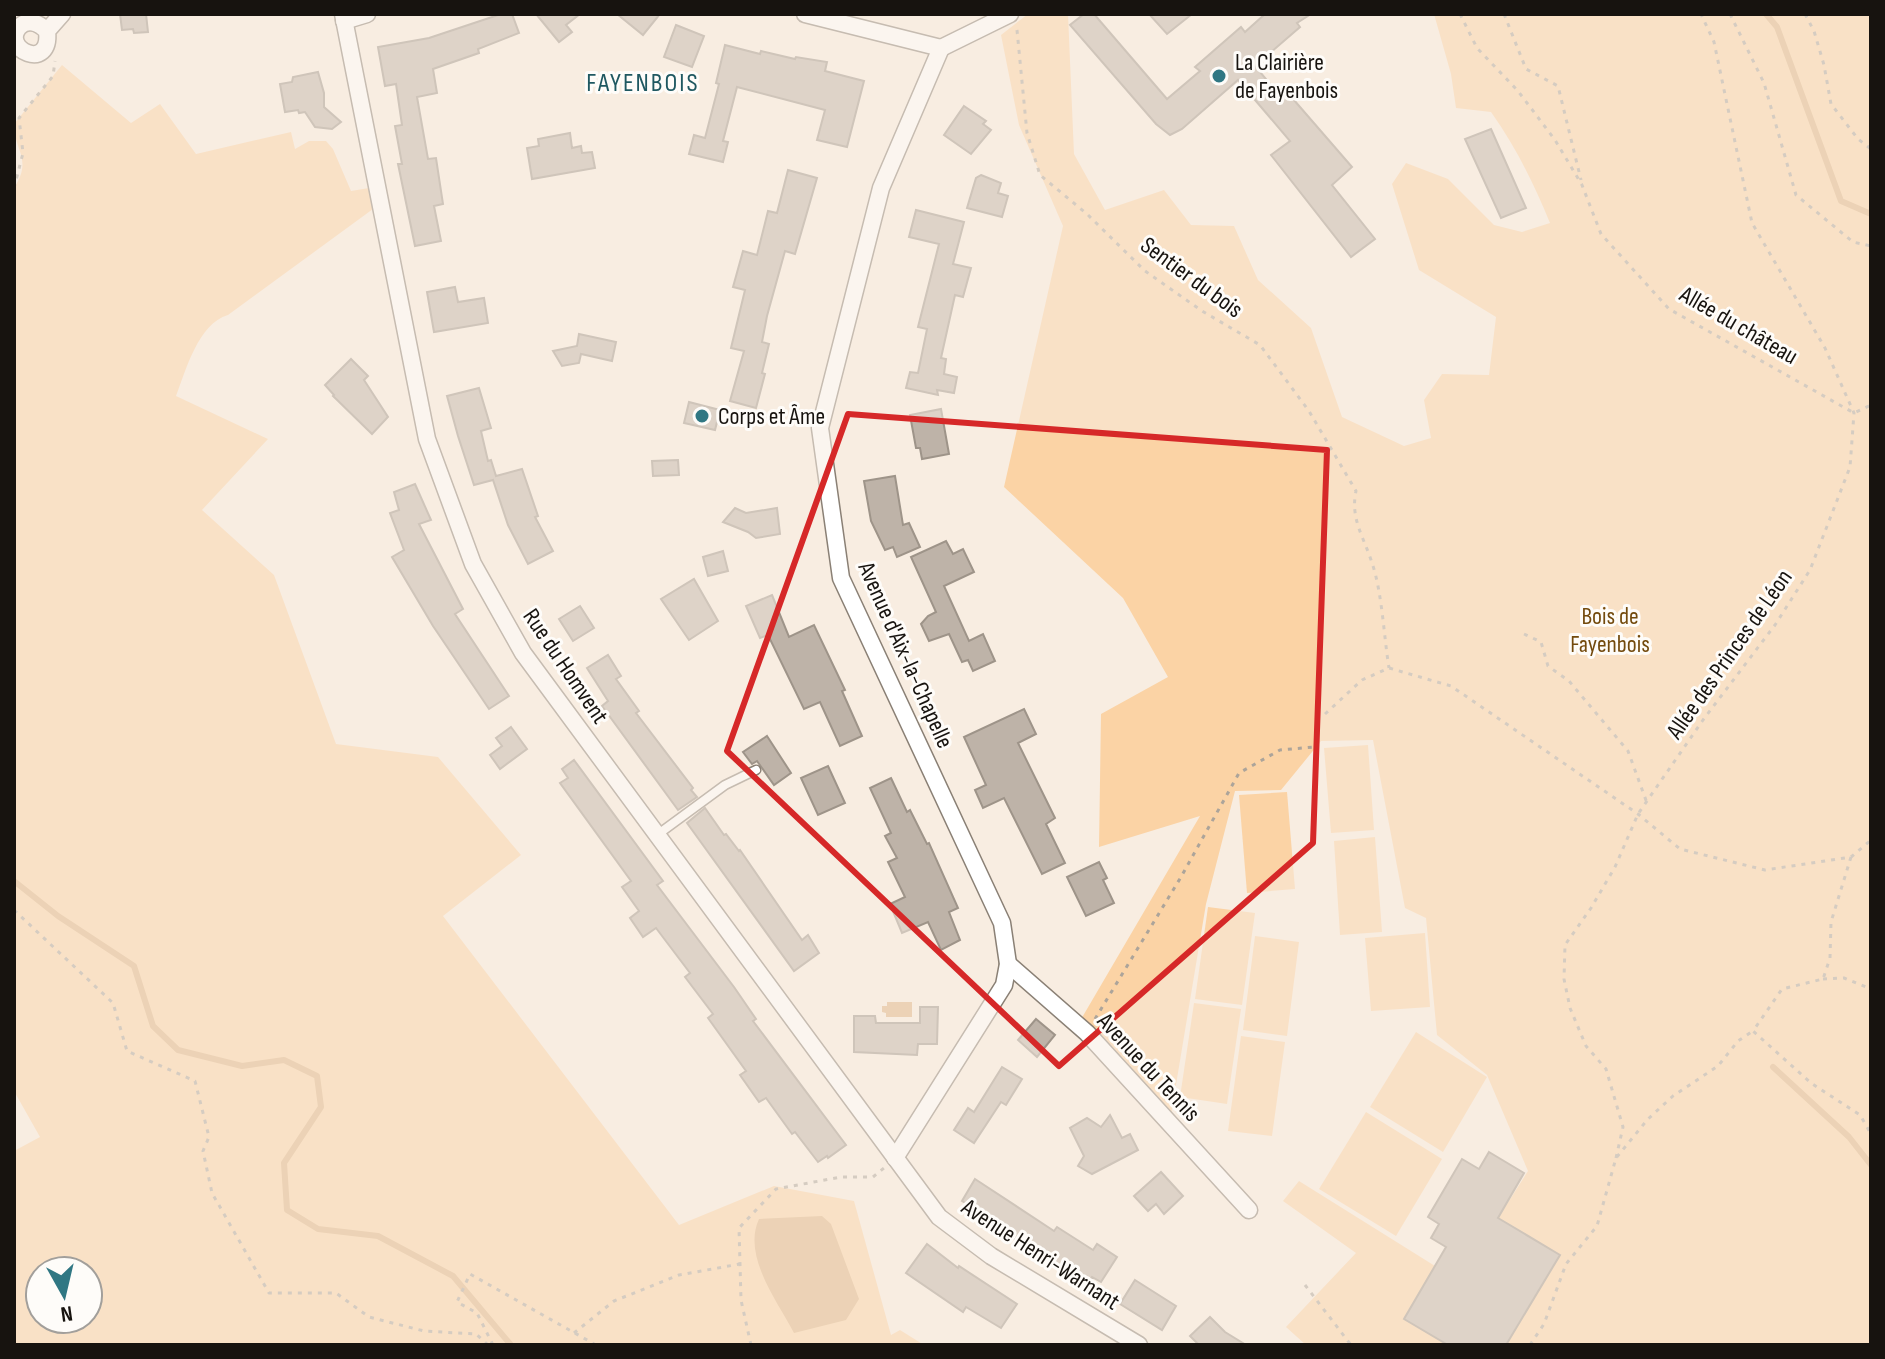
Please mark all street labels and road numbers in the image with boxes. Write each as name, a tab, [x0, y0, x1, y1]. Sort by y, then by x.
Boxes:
street label: Sentier du bois	[1135, 231, 1249, 324]
street label: Allée du château	[1674, 279, 1803, 371]
street label: Avenue d'Aix-la-Chapelle	[851, 557, 960, 753]
street label: Allée des Princes de Léon	[1660, 564, 1799, 745]
street label: Rue du Homvent	[517, 603, 615, 729]
street label: Avenue du Tennis	[1090, 1006, 1206, 1128]
street label: Avenue Henri-Warnant	[955, 1192, 1125, 1316]

